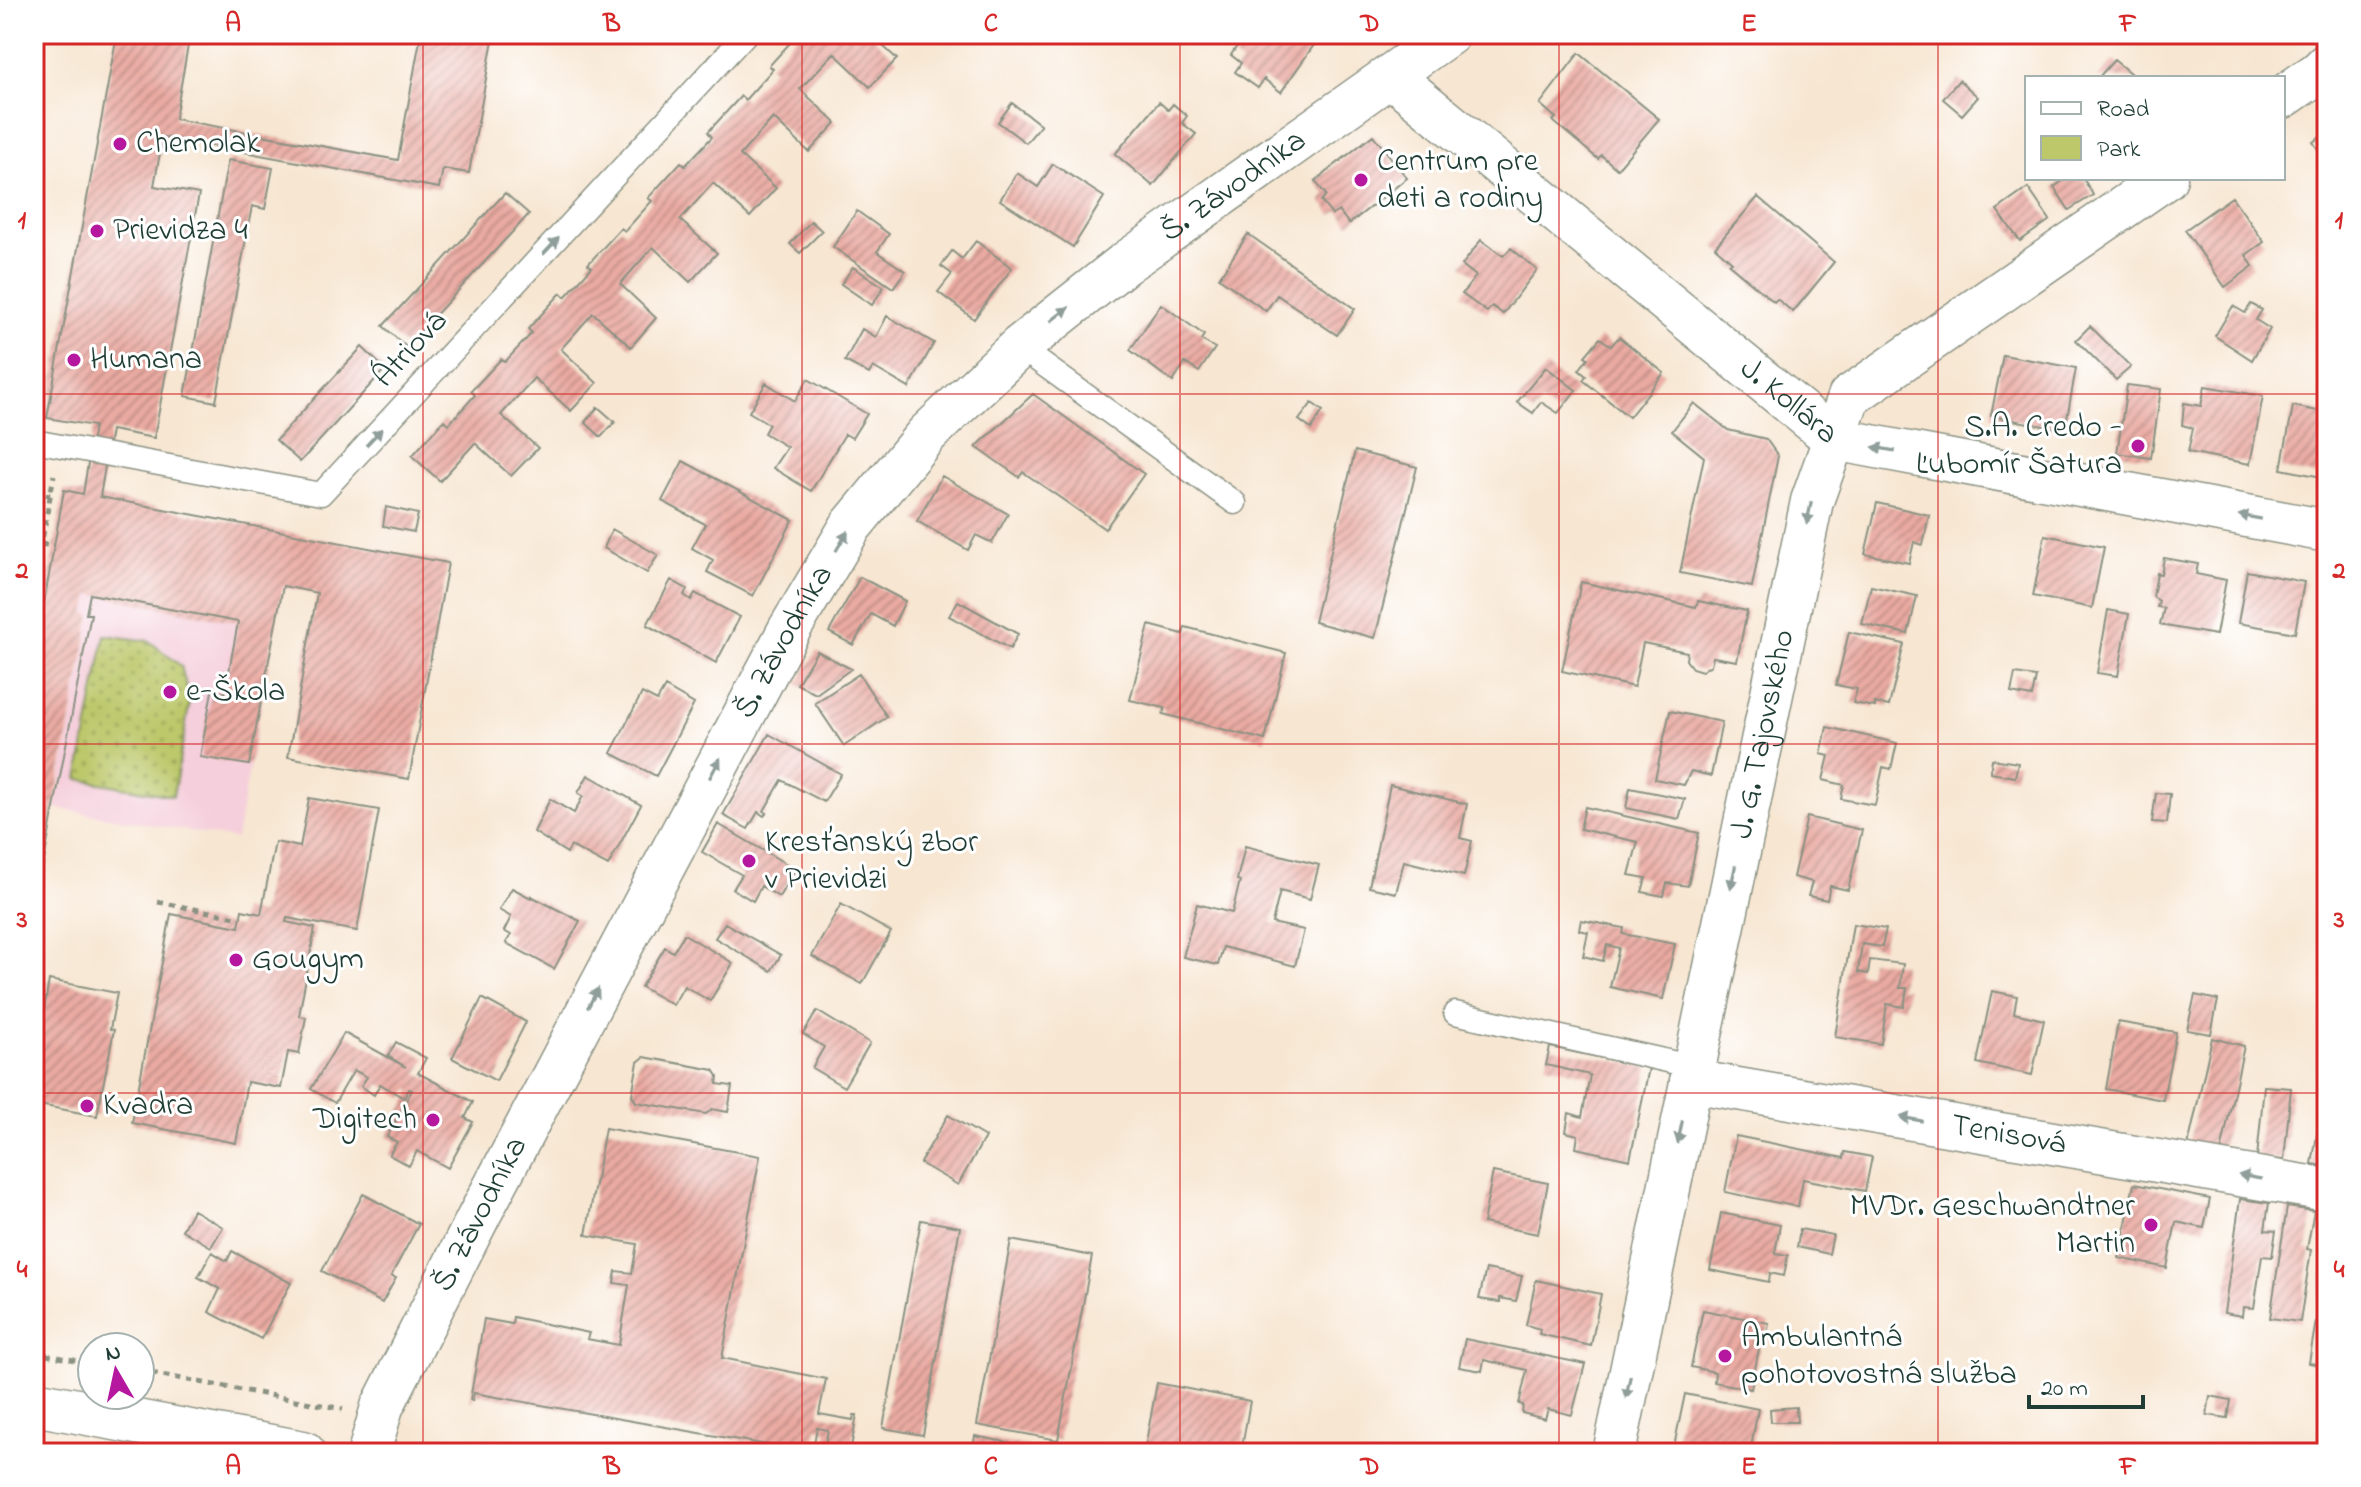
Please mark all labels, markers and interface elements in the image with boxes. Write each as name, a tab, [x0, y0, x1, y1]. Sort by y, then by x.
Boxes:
text: A	[225, 6, 241, 44]
text: B	[602, 6, 621, 44]
text: C	[984, 6, 998, 44]
text: D	[1359, 6, 1380, 44]
text: E	[1741, 6, 1757, 44]
text: F	[2118, 6, 2137, 44]
legend	[2025, 76, 2285, 180]
text: Road	[2097, 93, 2150, 128]
street label: Š. Závodníka	[1151, 118, 1316, 255]
place label: Chemolak	[136, 121, 261, 168]
text: Park	[2097, 133, 2141, 168]
marker: Chemolak	[111, 135, 129, 153]
place label: Centrum pre deti a rodiny	[1377, 139, 1543, 223]
marker: Centrum pre deti a rodiny	[1352, 171, 1370, 189]
text: 1	[18, 203, 27, 241]
text: 1	[2335, 203, 2344, 241]
place label: Prievidza 4	[113, 208, 248, 255]
marker: Prievidza 4	[88, 222, 106, 240]
one-way arrow	[541, 237, 559, 256]
street label: Átriová	[363, 301, 459, 399]
one-way arrow	[1050, 307, 1070, 323]
place label: Humana	[90, 337, 202, 384]
street label: J. Kollára	[1729, 347, 1848, 457]
marker: Humana	[65, 351, 83, 369]
place label: S.A. Credo - Ľubomír Šatura	[1916, 405, 2122, 489]
one-way arrow	[365, 428, 383, 447]
marker: S.A. Credo - Ľubomír Šatura	[2129, 437, 2147, 455]
one-way arrow	[1872, 442, 1897, 454]
one-way arrow	[1802, 501, 1815, 526]
one-way arrow	[2238, 510, 2263, 522]
one-way arrow	[835, 530, 849, 552]
text: 2	[15, 553, 29, 591]
text: 2	[2332, 553, 2346, 591]
street label: Š. Závodníka	[723, 556, 846, 727]
street label: J. G. Tajovského	[1719, 626, 1808, 843]
place label: e-Škola	[186, 669, 285, 716]
marker: e-Škola	[161, 683, 179, 701]
one-way arrow	[709, 757, 722, 780]
place label: Kresťanský zbor v Prievidzi	[765, 820, 978, 904]
marker: Kresťanský zbor v Prievidzi	[740, 852, 758, 870]
one-way arrow	[1726, 865, 1739, 890]
text: 3	[16, 902, 28, 940]
text: 3	[2333, 902, 2345, 940]
place label: Gougym	[252, 937, 364, 984]
marker: Gougym	[227, 951, 245, 969]
one-way arrow	[587, 986, 600, 1009]
place label: Kvadra	[103, 1083, 193, 1130]
marker: Kvadra	[78, 1097, 96, 1115]
place label: Digitech	[312, 1097, 417, 1144]
street label: Tenisová	[1947, 1102, 2069, 1168]
marker: Digitech	[424, 1111, 442, 1129]
one-way arrow	[1898, 1112, 1923, 1125]
one-way arrow	[1673, 1120, 1686, 1145]
street label: Š. Závodníka	[421, 1128, 540, 1300]
one-way arrow	[2237, 1170, 2262, 1182]
place label: MVDr. Geschwandtner Martin	[1850, 1184, 2135, 1268]
marker: MVDr. Geschwandtner Martin	[2142, 1216, 2160, 1234]
text: 4	[17, 1252, 28, 1290]
text: 4	[2334, 1252, 2345, 1290]
place label: Ambulantná pohotovostná služba	[1741, 1315, 2017, 1399]
north arrow	[76, 1331, 156, 1411]
text: N	[103, 1337, 123, 1371]
marker: Ambulantná pohotovostná služba	[1716, 1347, 1734, 1365]
scale bar	[2029, 1359, 2143, 1409]
text: 20 m	[2041, 1372, 2088, 1407]
one-way arrow	[1621, 1374, 1634, 1399]
text: A	[225, 1449, 241, 1487]
text: B	[602, 1449, 621, 1487]
text: C	[984, 1449, 998, 1487]
text: D	[1359, 1449, 1380, 1487]
text: E	[1741, 1449, 1757, 1487]
text: F	[2118, 1449, 2137, 1487]

